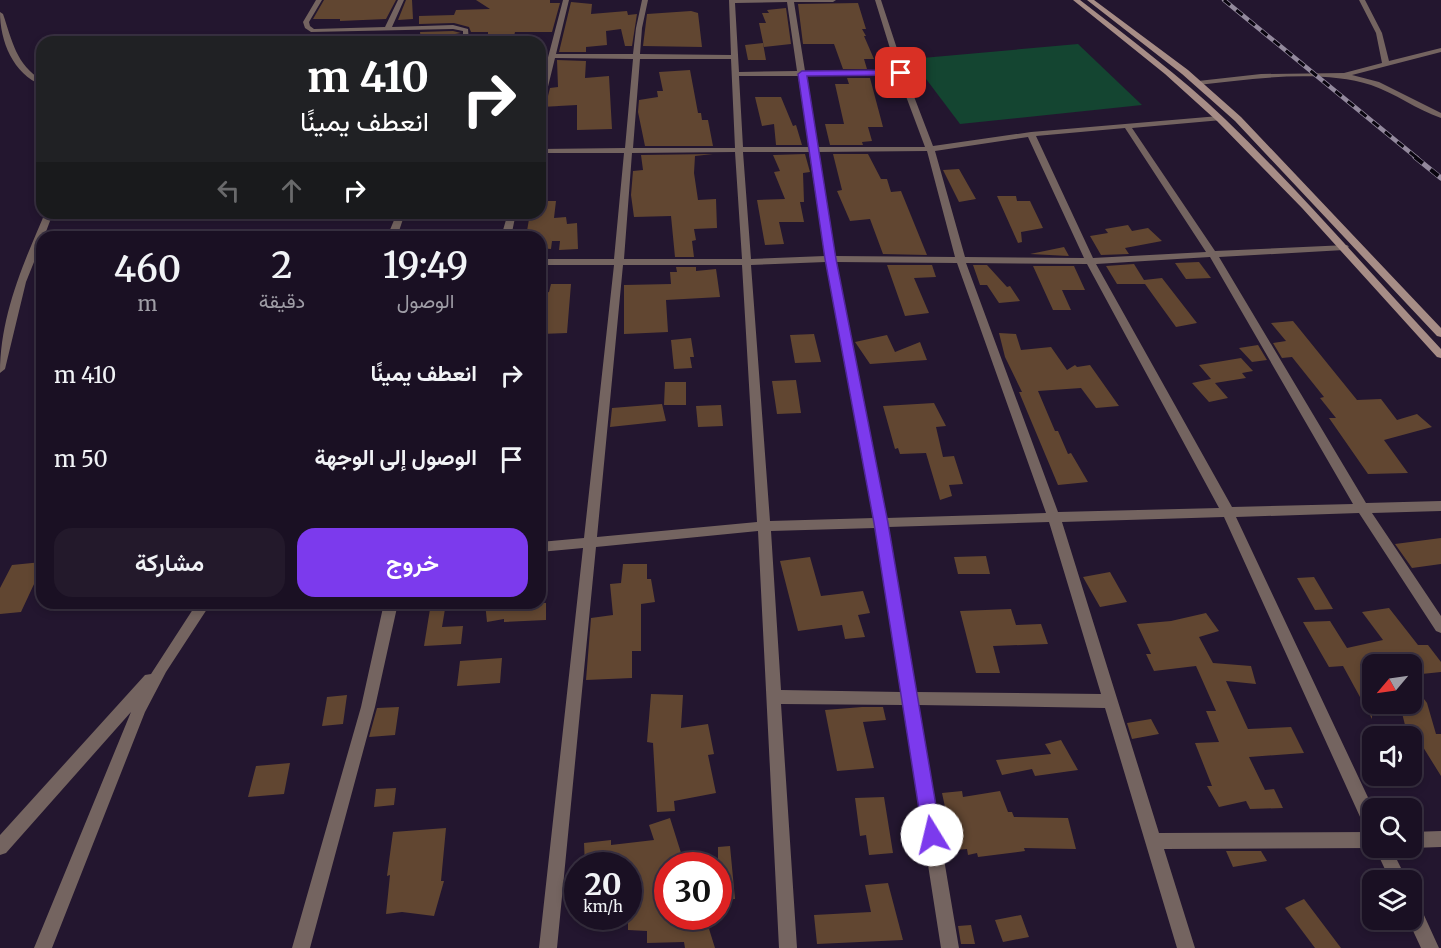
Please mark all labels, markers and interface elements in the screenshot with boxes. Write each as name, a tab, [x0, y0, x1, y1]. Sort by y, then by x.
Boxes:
pin	[875, 47, 926, 98]
text: 410 m	[307, 51, 429, 103]
icon: arrive	[884, 56, 917, 89]
icon: right	[450, 60, 528, 138]
text: انعطف يمينًا	[300, 104, 429, 138]
icon: left	[212, 174, 245, 207]
icon: ahead	[275, 174, 308, 207]
icon: right	[338, 174, 371, 207]
text: 2	[271, 243, 293, 288]
text: 19:49	[383, 243, 468, 288]
text: 460	[114, 247, 181, 292]
text: دقيقة	[259, 288, 305, 313]
text: الوصول	[397, 288, 454, 313]
text: m	[137, 291, 157, 316]
text: انعطف يمينًا	[370, 359, 477, 387]
icon: right	[495, 359, 528, 392]
text: 410 m	[54, 361, 116, 389]
text: الوصول إلى الوجهة	[314, 443, 477, 471]
icon: arrive	[495, 443, 528, 476]
text: 50 m	[54, 445, 108, 473]
button: مشاركة	[54, 528, 285, 597]
button: خروج	[297, 528, 528, 597]
north arrow	[1362, 654, 1422, 714]
map controls	[1362, 654, 1422, 930]
button: sound	[1362, 726, 1422, 786]
button: search	[1362, 798, 1422, 858]
position arrow	[900, 803, 964, 867]
speed limit sign: 30	[654, 852, 732, 930]
text: 20	[584, 865, 622, 903]
button: layers	[1362, 870, 1422, 930]
text: km/h	[583, 897, 623, 916]

